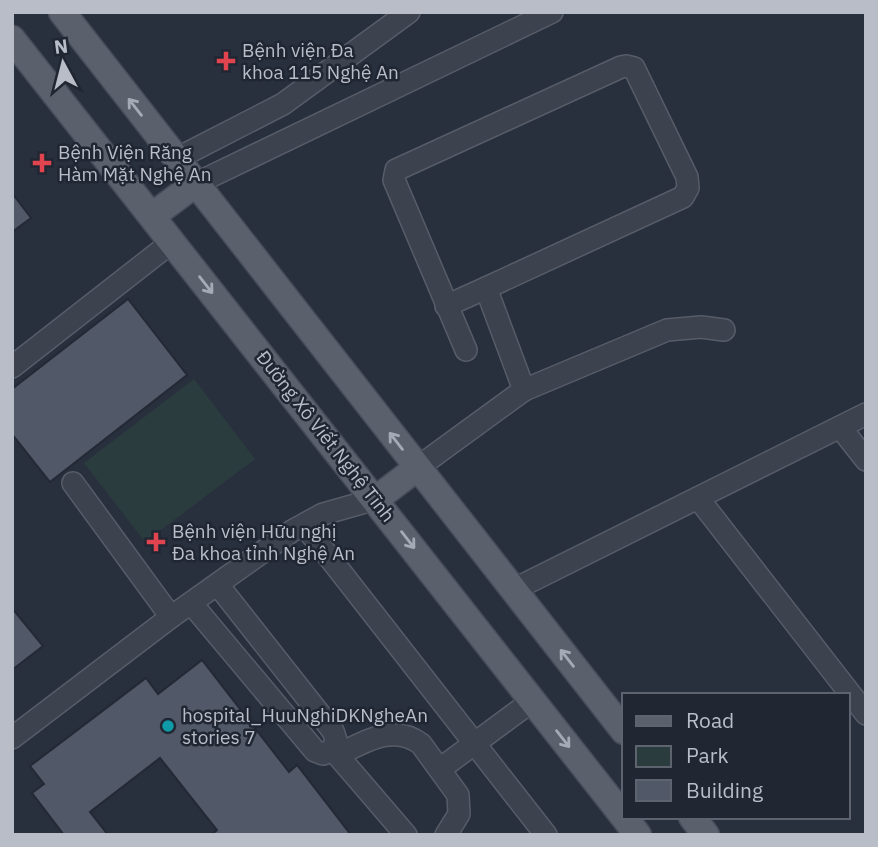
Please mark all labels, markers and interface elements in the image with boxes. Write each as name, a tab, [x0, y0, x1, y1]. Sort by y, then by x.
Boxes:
north arrow	[28, 28, 98, 98]
text: N	[53, 33, 69, 59]
place label: Bệnh viện Đa khoa 115 Nghệ An	[242, 38, 399, 84]
marker: Bệnh viện Đa khoa 115 Nghệ An	[216, 51, 236, 71]
one-way arrow	[128, 98, 143, 117]
place label: Bệnh Viện Răng Hàm Mặt Nghệ An	[58, 140, 212, 186]
marker: Bệnh Viện Răng Hàm Mặt Nghệ An	[32, 153, 52, 173]
one-way arrow	[198, 275, 213, 294]
street label: Đường Xô Viết Nghệ Tĩnh	[252, 345, 400, 527]
one-way arrow	[388, 432, 403, 451]
place label: Bệnh viện Hữu nghị Đa khoa tỉnh Nghệ An	[172, 519, 355, 565]
one-way arrow	[401, 531, 416, 549]
marker: Bệnh viện Hữu nghị Đa khoa tỉnh Nghệ An	[146, 532, 166, 552]
one-way arrow	[559, 650, 574, 668]
legend	[622, 693, 850, 819]
place label: hospital_HuuNghiDKNgheAn stories 7	[182, 703, 428, 749]
text: Road	[686, 706, 734, 734]
marker: hospital_HuuNghiDKNgheAn stories 7	[160, 718, 176, 734]
one-way arrow	[555, 730, 570, 748]
text: Park	[686, 741, 729, 769]
text: Building	[686, 776, 763, 804]

